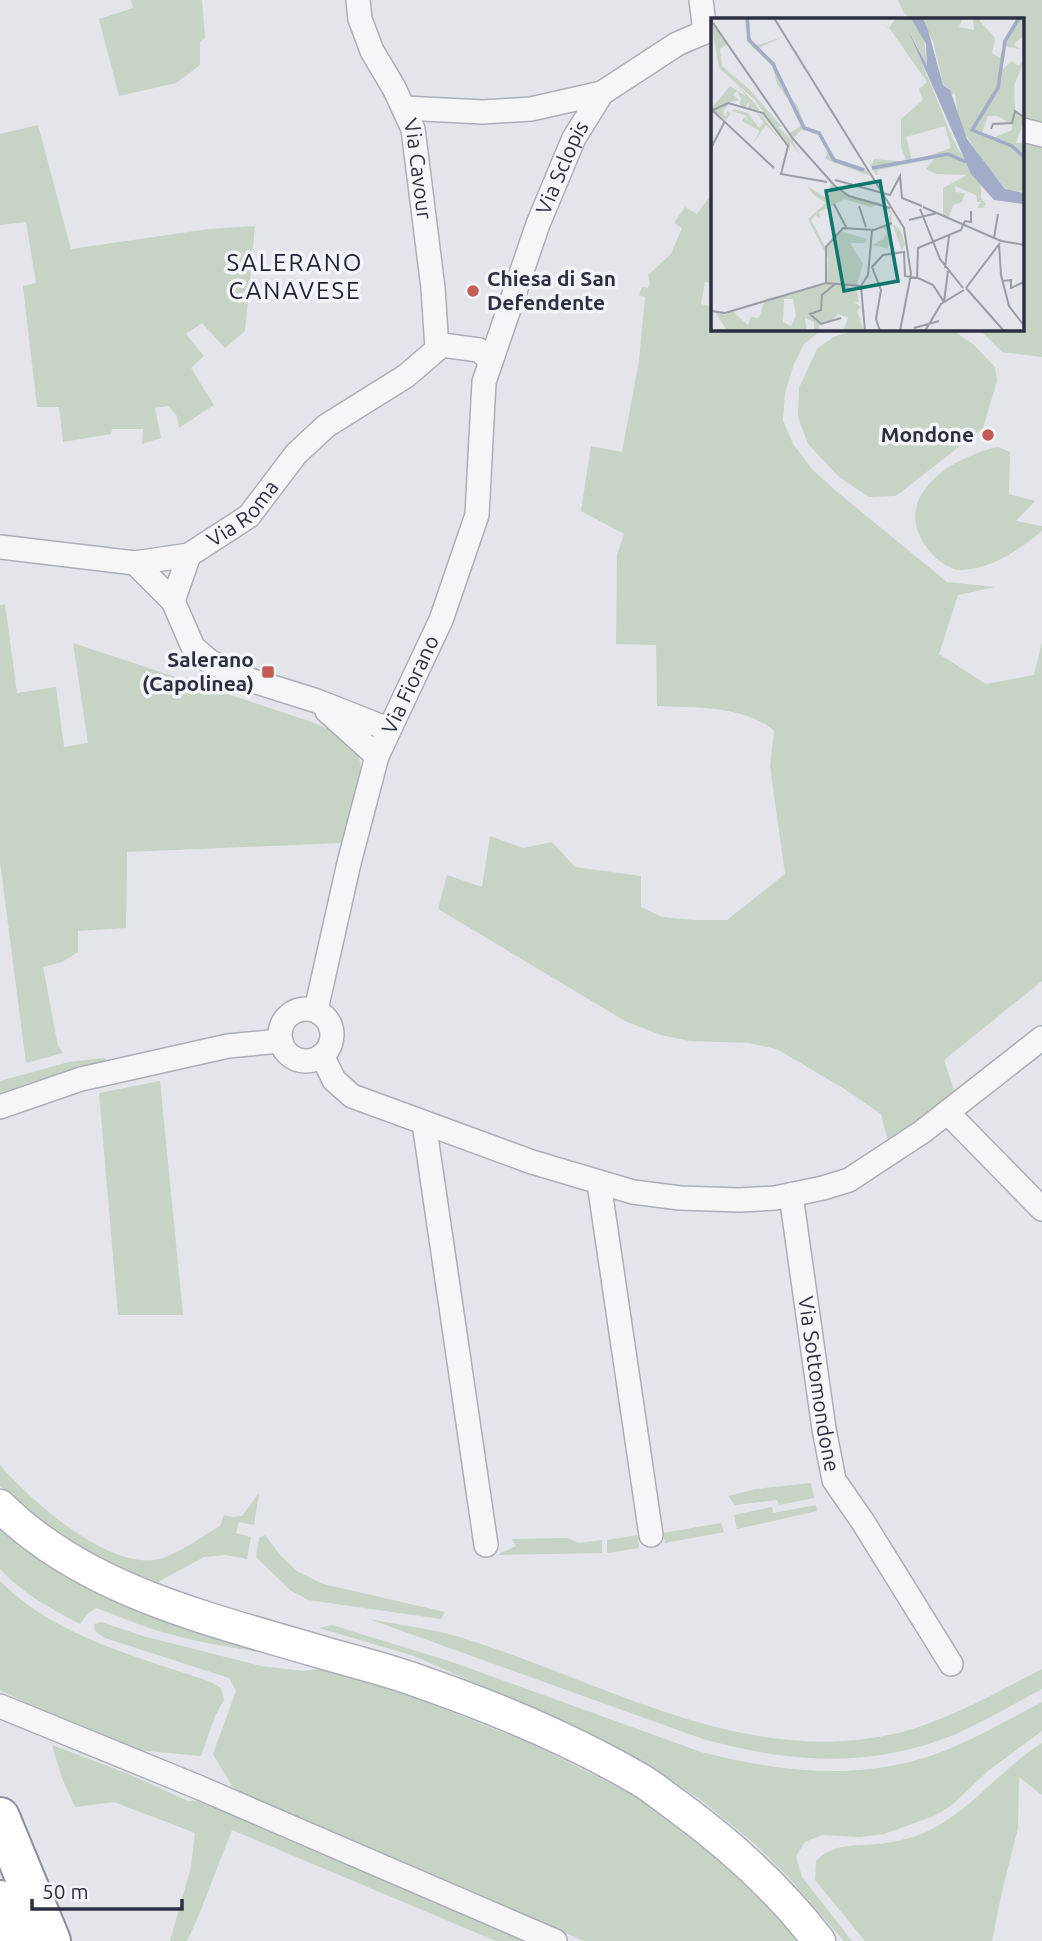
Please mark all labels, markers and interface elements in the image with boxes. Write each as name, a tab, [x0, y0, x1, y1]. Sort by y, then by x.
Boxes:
inset map	[711, 18, 1024, 331]
street label: Via Cavour	[399, 114, 437, 221]
street label: Via Sclopis	[530, 116, 593, 218]
district label: SALERANO CANAVESE	[227, 249, 363, 304]
place label: Chiesa di San Defendente	[487, 266, 616, 314]
marker: Chiesa di San Defendente	[465, 283, 481, 299]
place label: Mondone	[881, 422, 974, 446]
marker: Mondone	[980, 427, 996, 443]
street label: Via Roma	[202, 475, 283, 551]
street label: Via Fiorano	[376, 631, 443, 738]
place label: Salerano (Capolinea)	[142, 647, 254, 695]
marker: Salerano (Capolinea)	[260, 664, 276, 680]
street label: Via Sottomondone	[794, 1294, 845, 1474]
scale bar	[32, 1868, 182, 1912]
text: 50 m	[42, 1879, 89, 1903]

